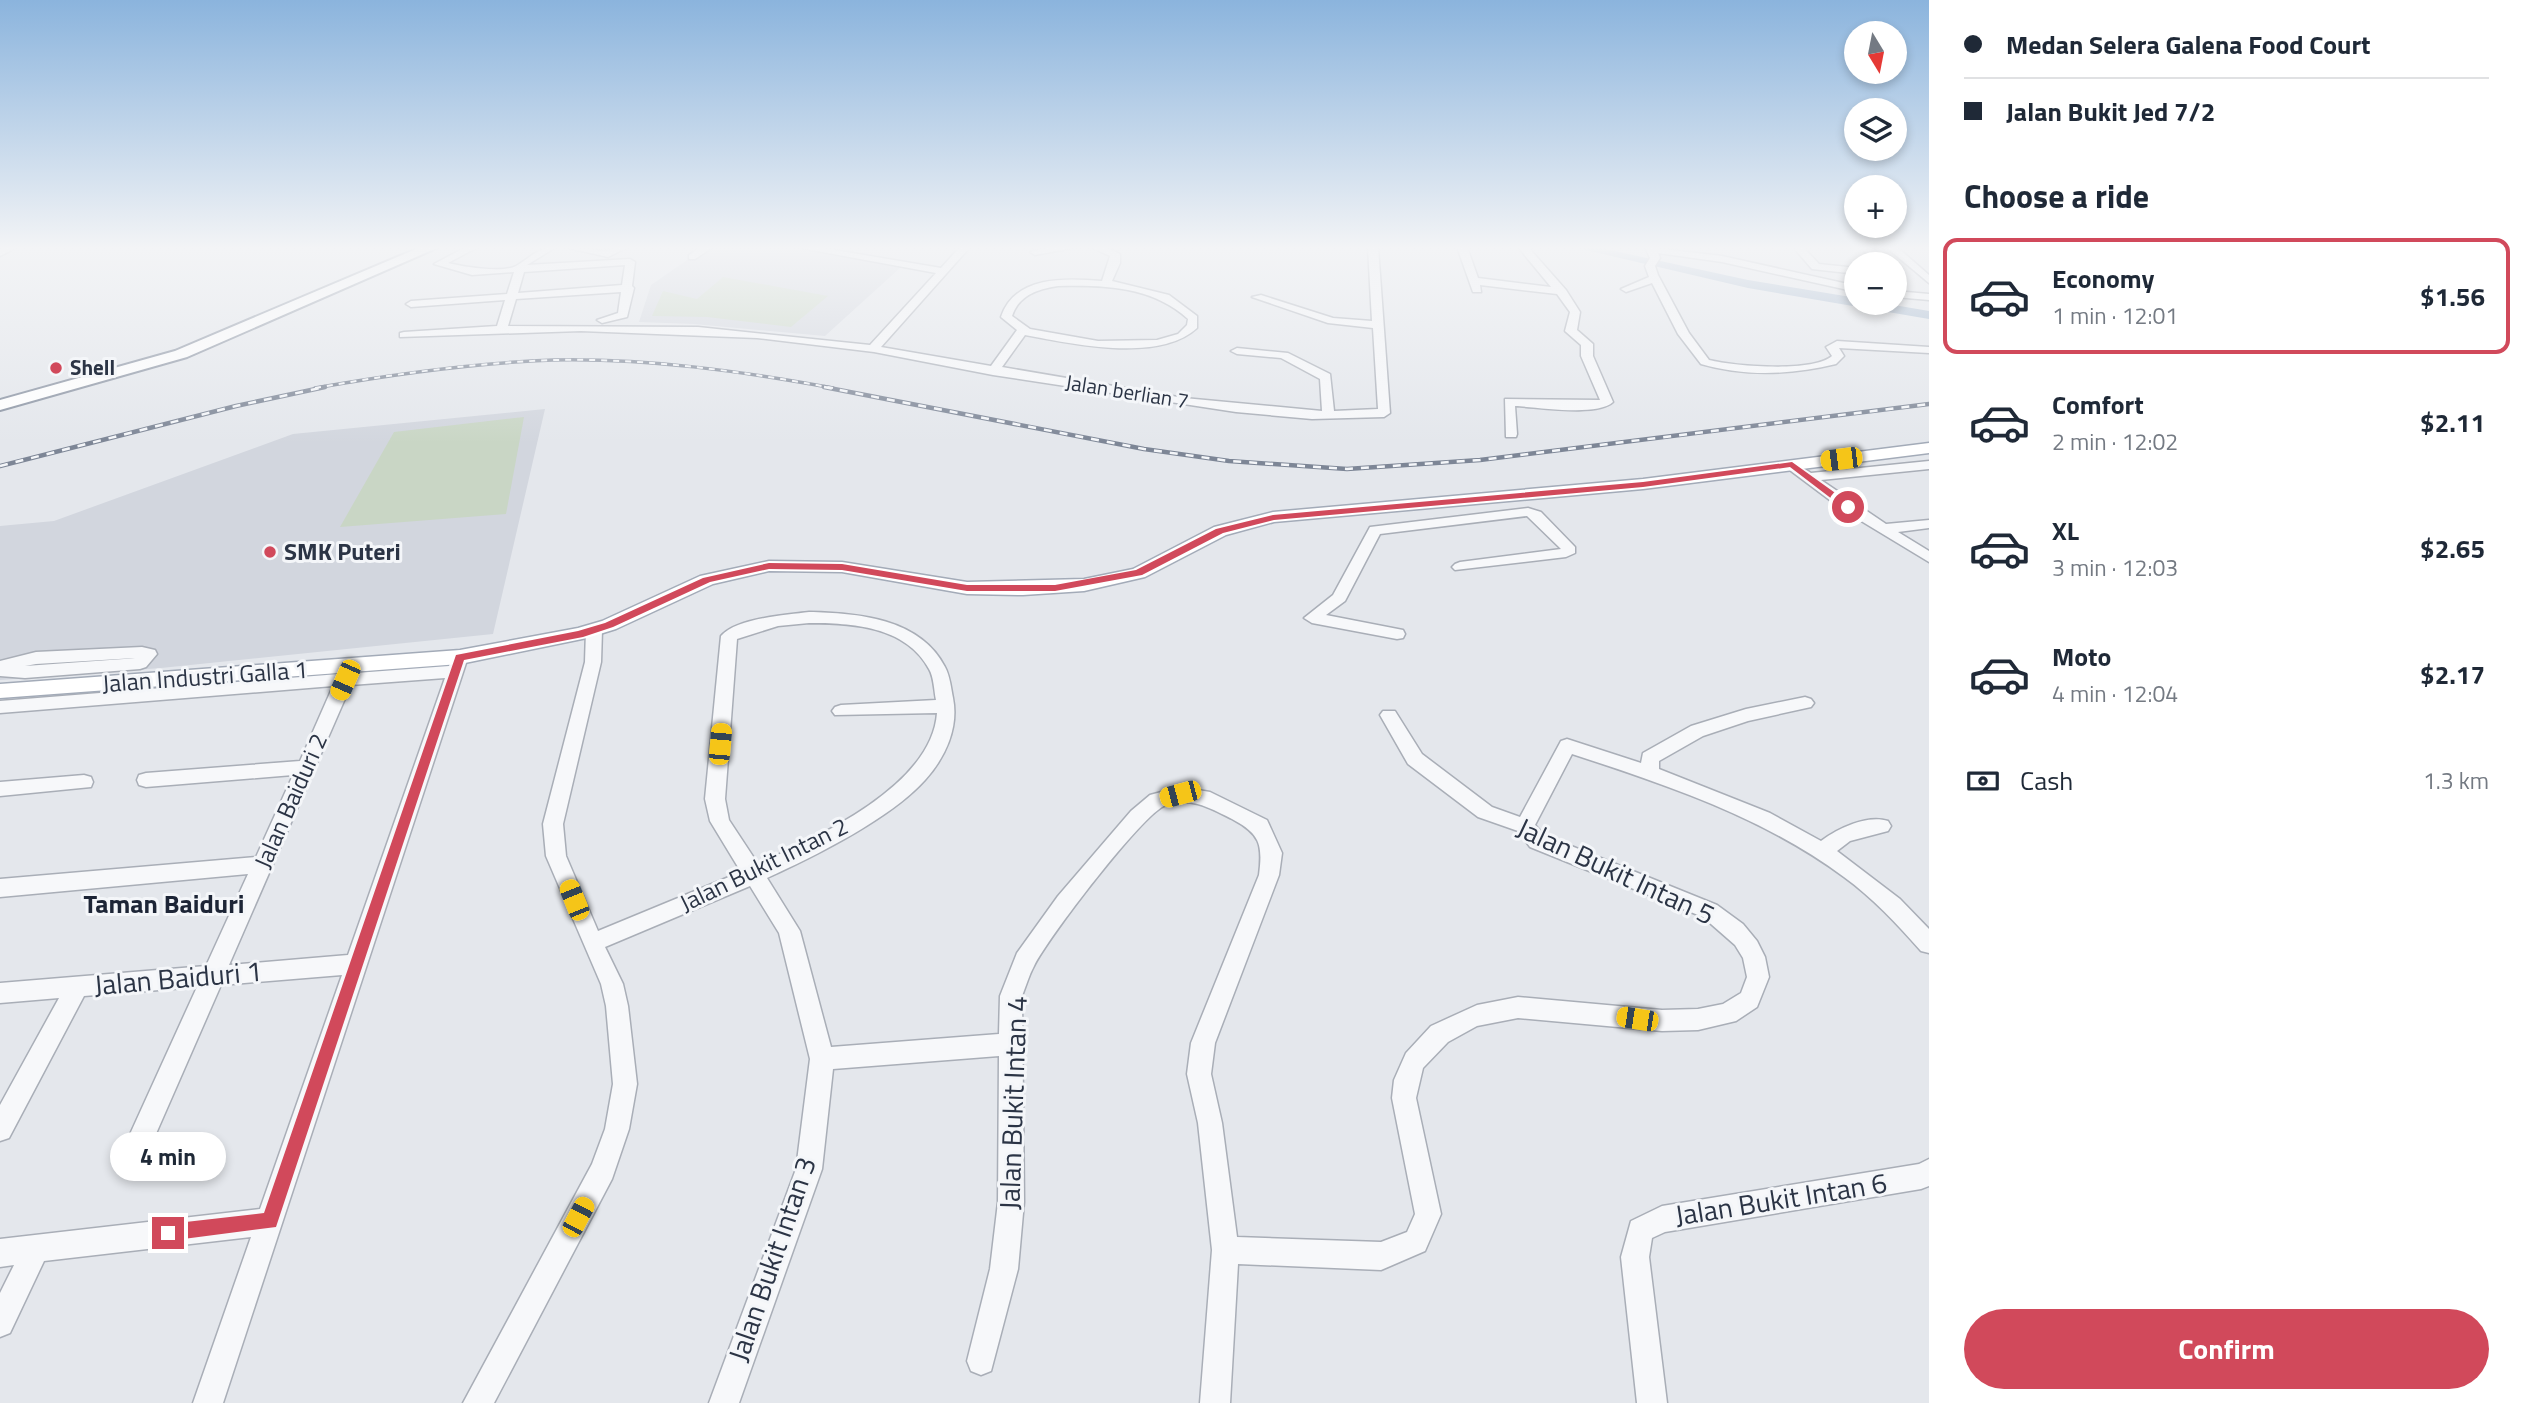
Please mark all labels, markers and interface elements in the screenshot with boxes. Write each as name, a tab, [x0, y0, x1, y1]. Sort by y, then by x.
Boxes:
north arrow	[1844, 21, 1908, 84]
map controls	[1844, 21, 1907, 315]
text: Medan Selera Galena Food Court	[2006, 25, 2371, 64]
text: Jalan Bukit Jed 7/2	[2006, 92, 2215, 131]
button: layers	[1844, 98, 1907, 161]
text: Choose a ride	[1964, 172, 2149, 220]
button: +	[1844, 175, 1907, 238]
button: −	[1844, 252, 1907, 315]
text: Economy	[2052, 259, 2154, 298]
icon: car	[1968, 265, 2031, 328]
text: $1.56	[2420, 277, 2485, 316]
text: 1 min · 12:01	[2052, 298, 2178, 333]
place label: Shell	[70, 351, 115, 383]
marker: Shell	[48, 360, 64, 376]
street label: Jalan berlian 7	[1063, 365, 1191, 417]
text: Comfort	[2052, 385, 2144, 424]
icon: car	[1968, 391, 2031, 454]
text: $2.11	[2420, 403, 2485, 442]
text: 2 min · 12:02	[2052, 424, 2178, 459]
car	[1819, 446, 1864, 472]
route start	[1832, 491, 1864, 523]
text: XL	[2052, 511, 2079, 550]
icon: car	[1968, 517, 2031, 580]
text: $2.65	[2420, 529, 2485, 568]
place label: SMK Puteri	[284, 533, 401, 569]
marker: SMK Puteri	[262, 544, 278, 560]
text: 3 min · 12:03	[2052, 550, 2178, 585]
text: Moto	[2052, 637, 2111, 676]
icon: car	[1968, 643, 2031, 706]
street label: Jalan Industri Galla 1	[101, 651, 309, 701]
text: $2.17	[2420, 655, 2485, 694]
car	[327, 657, 364, 703]
text: 4 min · 12:04	[2052, 676, 2178, 711]
car	[708, 722, 733, 766]
street label: Jalan Baiduri 2	[244, 727, 336, 874]
text: Cash	[2020, 761, 2073, 800]
icon: cash	[1964, 762, 2002, 800]
text: 1.3 km	[2423, 763, 2489, 798]
car	[1157, 778, 1204, 810]
street label: Jalan Bukit Intan 5	[1510, 806, 1722, 935]
street label: Jalan Bukit Intan 2	[673, 808, 854, 920]
car	[557, 877, 592, 923]
district label: Taman Baiduri	[83, 884, 245, 923]
street label: Jalan Baiduri 1	[92, 949, 264, 1006]
street label: Jalan Bukit Intan 4	[987, 995, 1038, 1211]
car	[1615, 1005, 1660, 1033]
callout: 4 min	[110, 1132, 226, 1180]
text: 4 min	[140, 1139, 196, 1174]
street label: Jalan Bukit Intan 3	[716, 1151, 827, 1367]
street label: Jalan Bukit Intan 6	[1672, 1161, 1890, 1236]
car	[559, 1194, 598, 1240]
route end	[152, 1217, 184, 1249]
button: Confirm	[1964, 1309, 2489, 1389]

